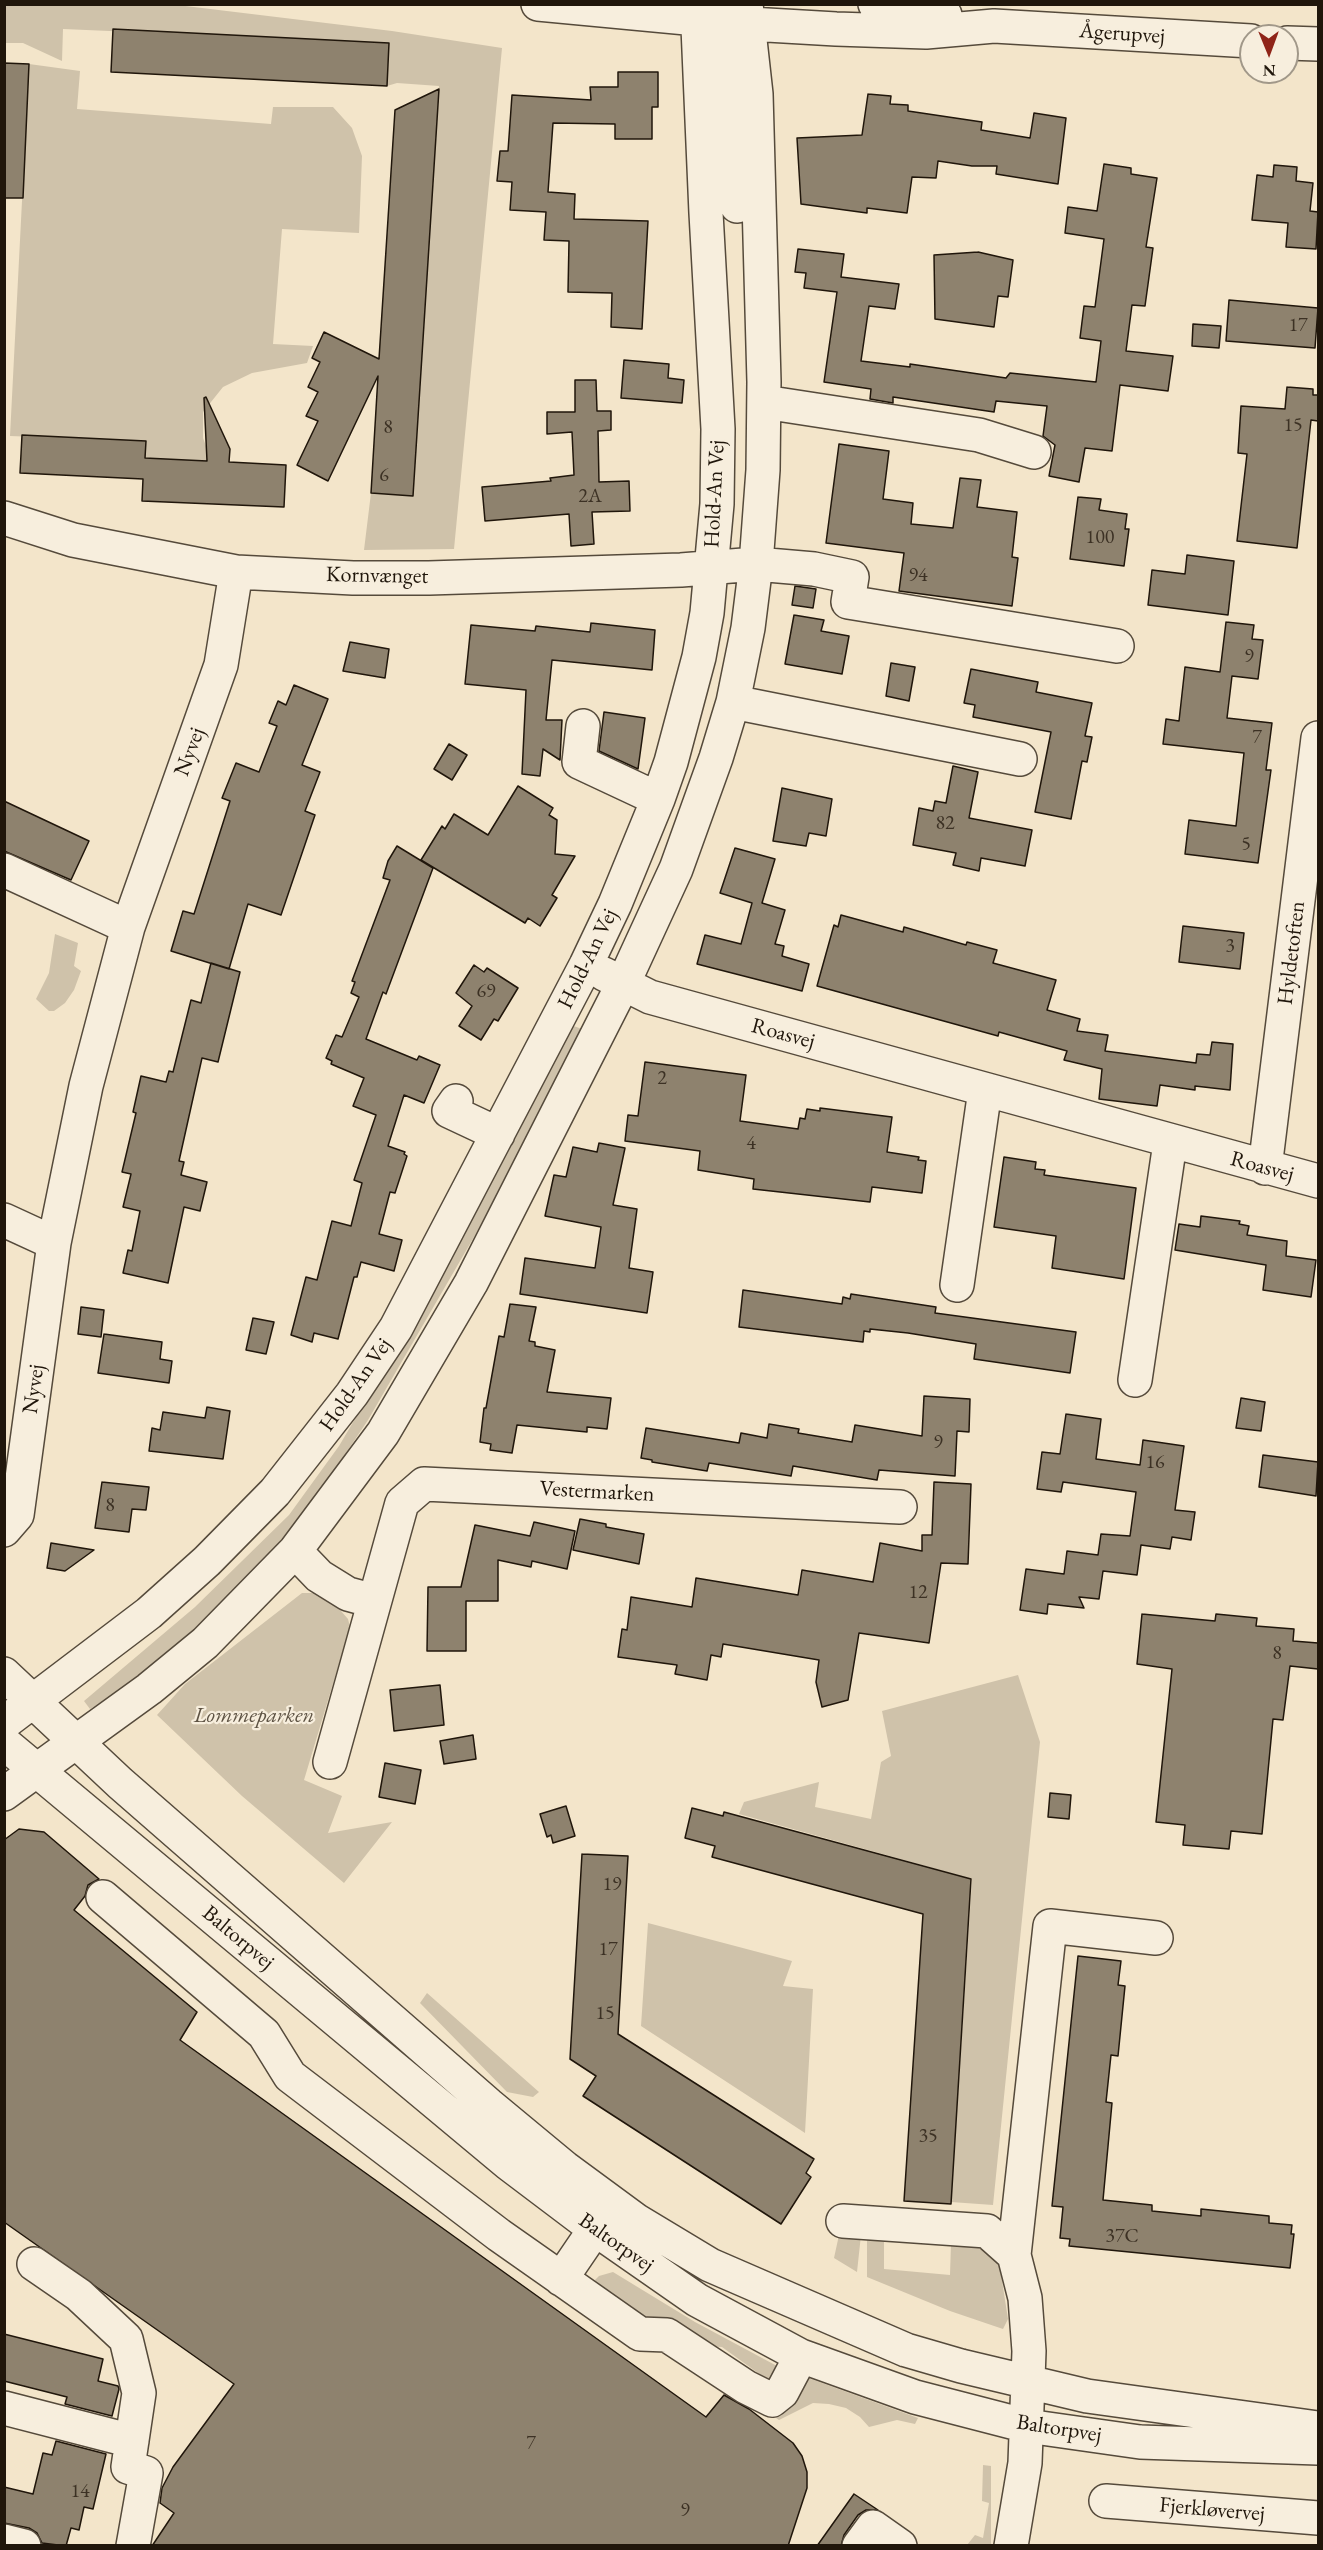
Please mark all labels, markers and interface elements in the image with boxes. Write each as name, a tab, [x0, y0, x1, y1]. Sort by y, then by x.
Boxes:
street label: Ågerupvej	[1078, 18, 1166, 50]
north arrow	[1239, 24, 1299, 84]
text: N	[1263, 60, 1276, 81]
house number: 17	[1288, 314, 1308, 338]
house number: 15	[1283, 414, 1303, 438]
house number: 8	[383, 416, 393, 440]
street label: Hold-An Vej	[699, 439, 731, 549]
house number: 6	[379, 464, 389, 488]
house number: 2A	[578, 485, 602, 509]
house number: 100	[1086, 526, 1114, 550]
street label: Kornvænget	[326, 562, 428, 590]
house number: 94	[908, 564, 928, 588]
house number: 9	[1244, 645, 1254, 669]
street label: Nyvej	[169, 724, 211, 780]
house number: 7	[1252, 726, 1262, 750]
house number: 82	[935, 812, 955, 836]
house number: 5	[1241, 833, 1251, 857]
street label: Hyldetoften	[1273, 900, 1311, 1006]
street label: Hold-An Vej	[552, 905, 624, 1013]
house number: 3	[1225, 935, 1235, 959]
house number: 69	[476, 980, 496, 1004]
street label: Roasvej	[748, 1013, 818, 1055]
house number: 2	[657, 1067, 667, 1091]
house number: 4	[746, 1132, 756, 1156]
street label: Roasvej	[1227, 1146, 1297, 1188]
street label: Hold-An Vej	[314, 1333, 398, 1437]
street label: Nyvej	[17, 1363, 51, 1415]
house number: 9	[933, 1431, 943, 1455]
house number: 16	[1145, 1451, 1165, 1475]
street label: Vestermarken	[539, 1476, 655, 1508]
house number: 8	[105, 1494, 115, 1518]
house number: 12	[908, 1581, 928, 1605]
house number: 8	[1272, 1642, 1282, 1666]
park label: Lommeparken	[194, 1703, 314, 1729]
house number: 19	[602, 1873, 622, 1897]
street label: Baltorpvej	[197, 1900, 279, 1976]
house number: 17	[598, 1938, 618, 1962]
house number: 15	[595, 2002, 615, 2026]
house number: 35	[918, 2125, 938, 2149]
street label: Baltorpvej	[573, 2208, 659, 2278]
house number: 37C	[1105, 2225, 1139, 2249]
street label: Baltorpvej	[1015, 2409, 1103, 2449]
house number: 7	[526, 2432, 536, 2456]
house number: 14	[70, 2480, 90, 2504]
street label: Fjerkløvervej	[1158, 2492, 1266, 2528]
house number: 9	[680, 2499, 690, 2523]

